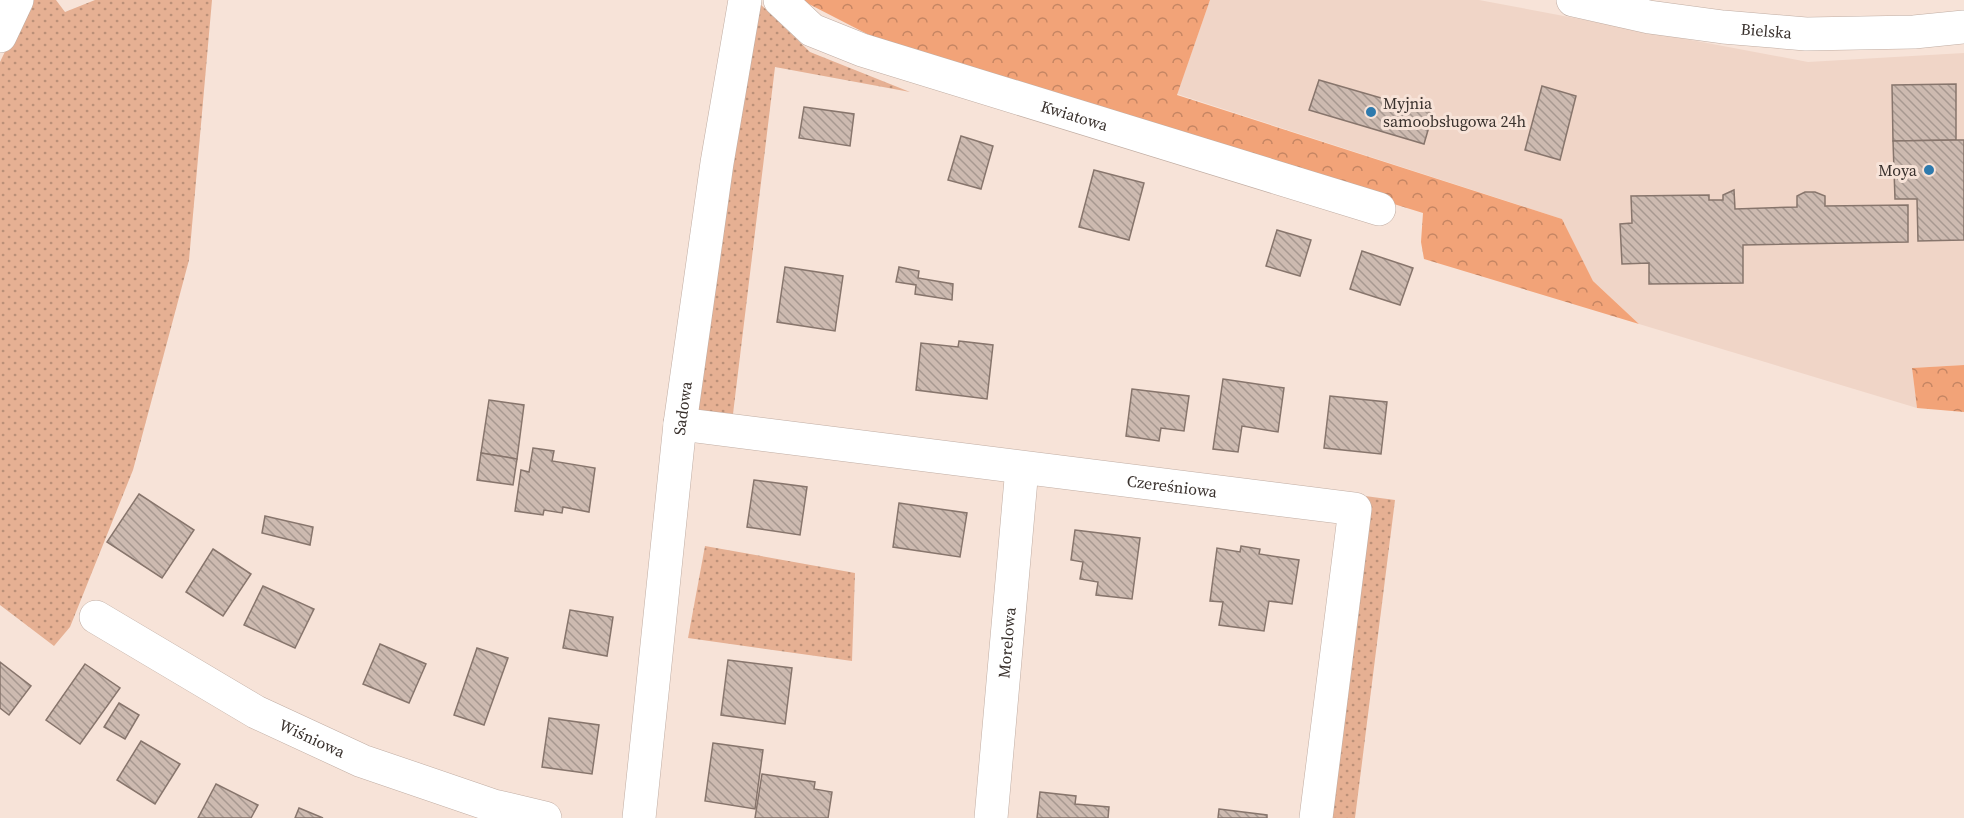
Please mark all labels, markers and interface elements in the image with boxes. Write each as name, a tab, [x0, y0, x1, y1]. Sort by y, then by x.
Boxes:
street label: Bielska	[1740, 18, 1794, 44]
place label: Myjnia samoobsługowa 24h	[1383, 92, 1526, 132]
street label: Kwiatowa	[1038, 95, 1111, 136]
marker: Myjnia samoobsługowa 24h	[1364, 105, 1378, 119]
place label: Moya	[1878, 159, 1918, 181]
marker: Moya	[1922, 163, 1936, 177]
street label: Sadowa	[668, 379, 697, 436]
street label: Czereśniowa	[1126, 469, 1219, 503]
street label: Morelowa	[992, 605, 1021, 679]
street label: Wiśniowa	[276, 713, 349, 763]

